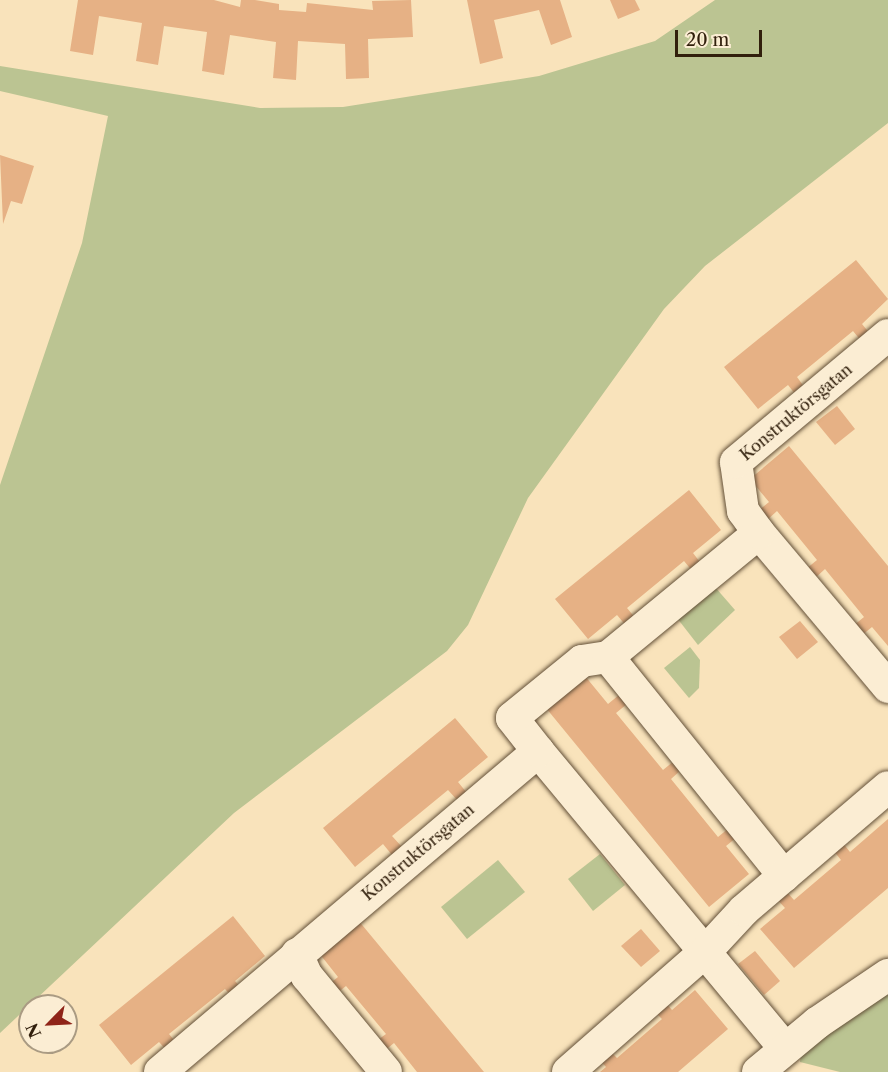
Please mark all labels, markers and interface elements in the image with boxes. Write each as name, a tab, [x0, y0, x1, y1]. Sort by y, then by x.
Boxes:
scale bar	[678, 18, 765, 56]
text: 20 m	[686, 29, 729, 51]
street label: Konstruktörsgatan	[736, 360, 856, 464]
street label: Konstruktörsgatan	[358, 800, 478, 904]
north arrow	[18, 994, 78, 1054]
text: N	[21, 1020, 45, 1041]

